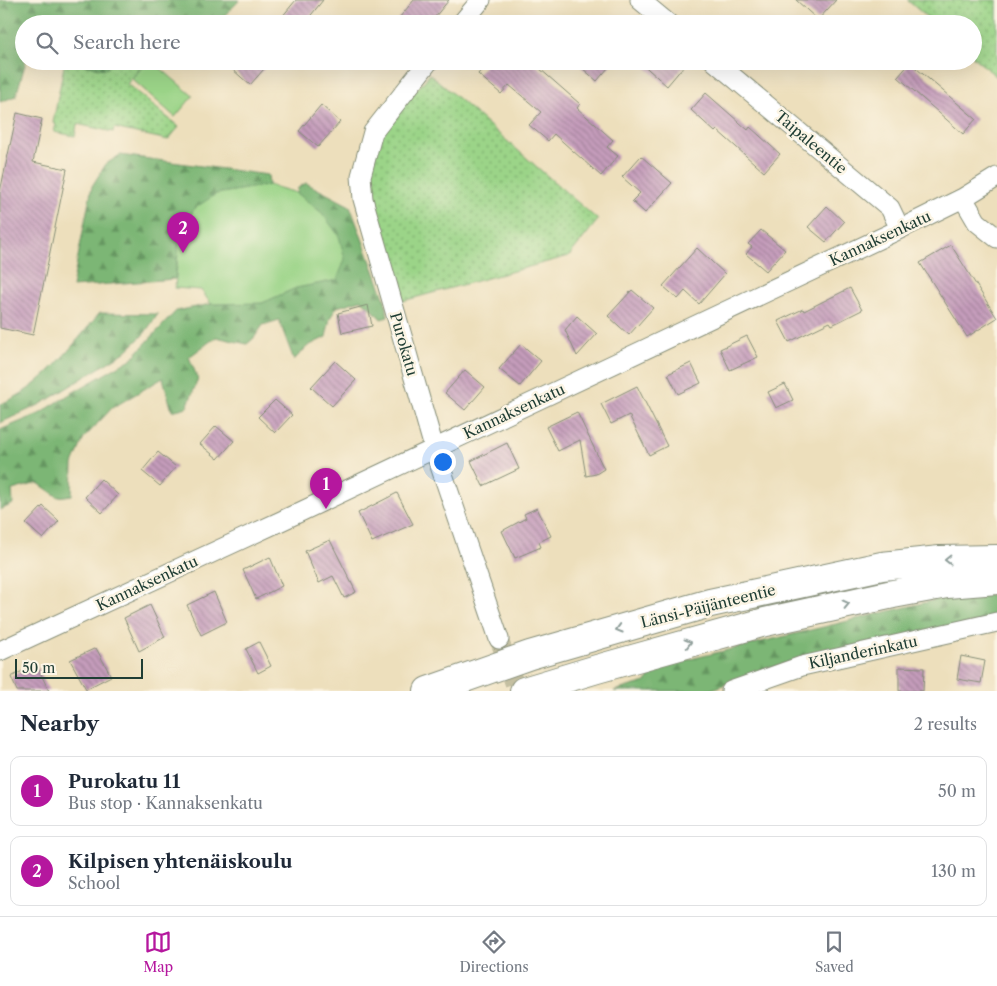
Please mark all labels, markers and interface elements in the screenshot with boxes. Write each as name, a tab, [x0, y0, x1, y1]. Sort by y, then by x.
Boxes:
search box	[15, 15, 982, 70]
icon: search	[33, 29, 61, 57]
text: Search here	[73, 31, 181, 54]
street label: Taipaleentie	[771, 106, 851, 178]
street label: Kannaksenkatu	[826, 206, 934, 270]
pin: 2	[167, 212, 199, 253]
street label: Purokatu	[386, 310, 422, 378]
street label: Kannaksenkatu	[460, 379, 568, 443]
your location	[430, 449, 456, 475]
pin: 1	[310, 468, 342, 509]
street label: Kannaksenkatu	[93, 551, 201, 615]
one-way arrow	[944, 554, 952, 565]
street label: Länsi-Päijänteentie	[639, 580, 777, 632]
one-way arrow	[842, 599, 851, 610]
one-way arrow	[615, 624, 623, 634]
street label: Kiljanderinkatu	[807, 631, 919, 673]
one-way arrow	[684, 639, 692, 649]
scale bar	[15, 656, 142, 679]
text: 50 m	[22, 659, 55, 677]
text: Nearby	[20, 711, 99, 736]
text: 2 results	[914, 714, 977, 734]
text: Purokatu 11	[68, 770, 180, 793]
text: 1	[33, 781, 41, 801]
text: 50 m	[938, 781, 976, 801]
text: Bus stop · Kannaksenkatu	[68, 793, 263, 813]
text: Kilpisen yhtenäiskoulu	[68, 850, 293, 873]
text: 2	[32, 861, 42, 881]
text: 130 m	[931, 861, 976, 881]
text: School	[68, 873, 120, 893]
tab: Map	[143, 928, 173, 976]
tab: Directions	[459, 928, 529, 976]
tab: Saved	[815, 928, 854, 976]

